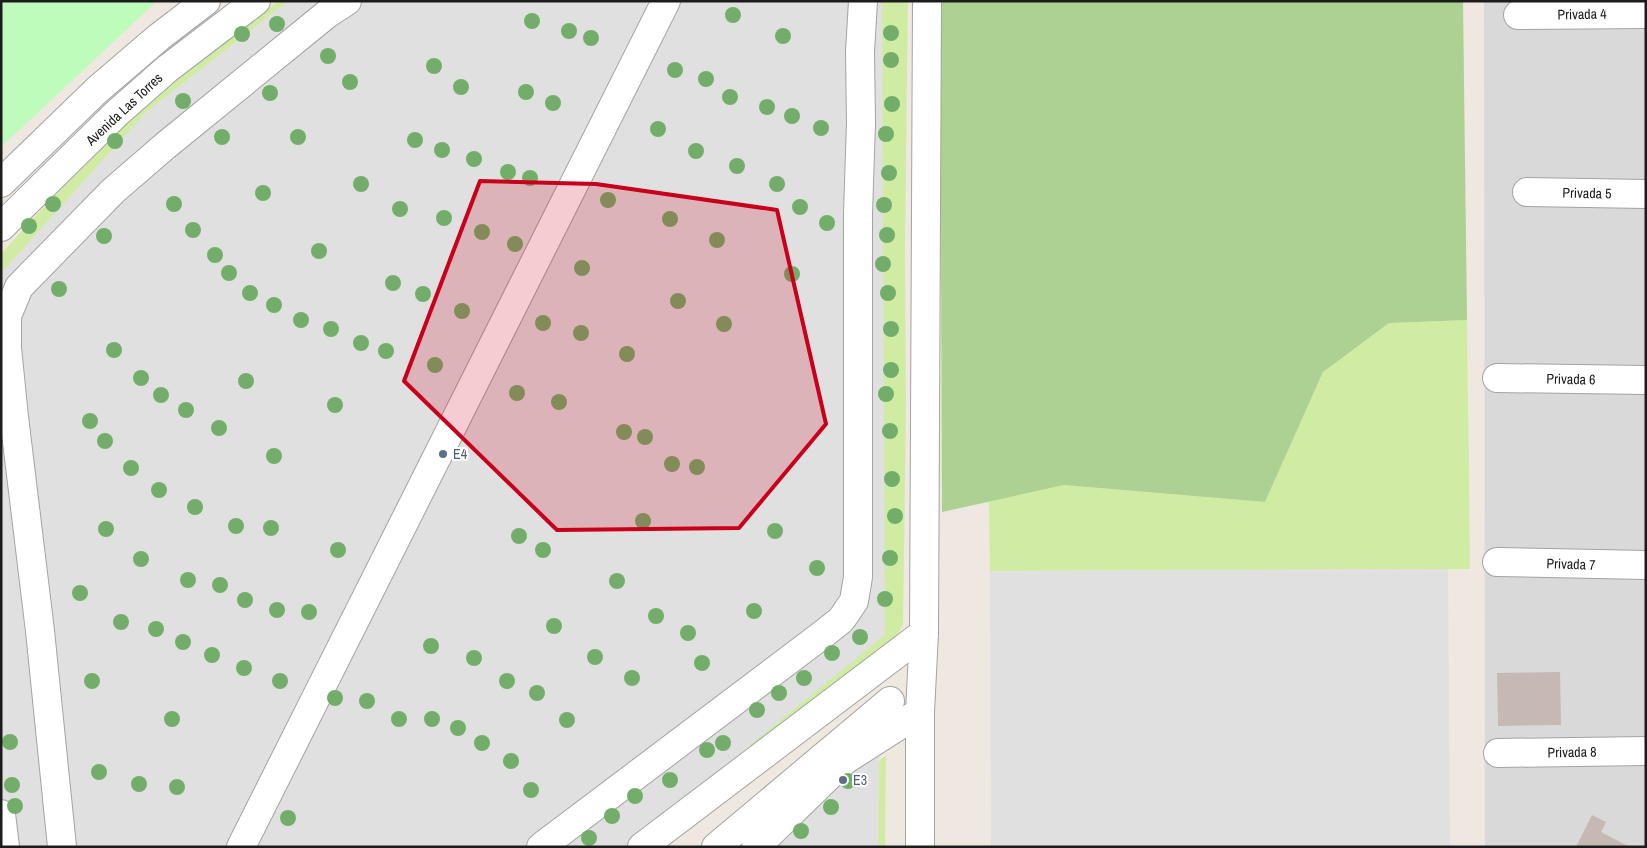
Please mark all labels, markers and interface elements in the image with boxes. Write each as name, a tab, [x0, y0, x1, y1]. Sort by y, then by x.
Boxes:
street label: Privada 4	[1557, 5, 1607, 23]
street label: Avenida Las Torres	[81, 69, 166, 150]
street label: Privada 5	[1562, 184, 1612, 202]
street label: Privada 6	[1546, 370, 1596, 388]
place label: E4	[453, 445, 468, 463]
marker: E4	[437, 448, 449, 460]
street label: Privada 7	[1546, 554, 1596, 574]
street label: Privada 8	[1547, 743, 1597, 761]
place label: E3	[853, 771, 867, 789]
marker: E3	[837, 774, 849, 786]

